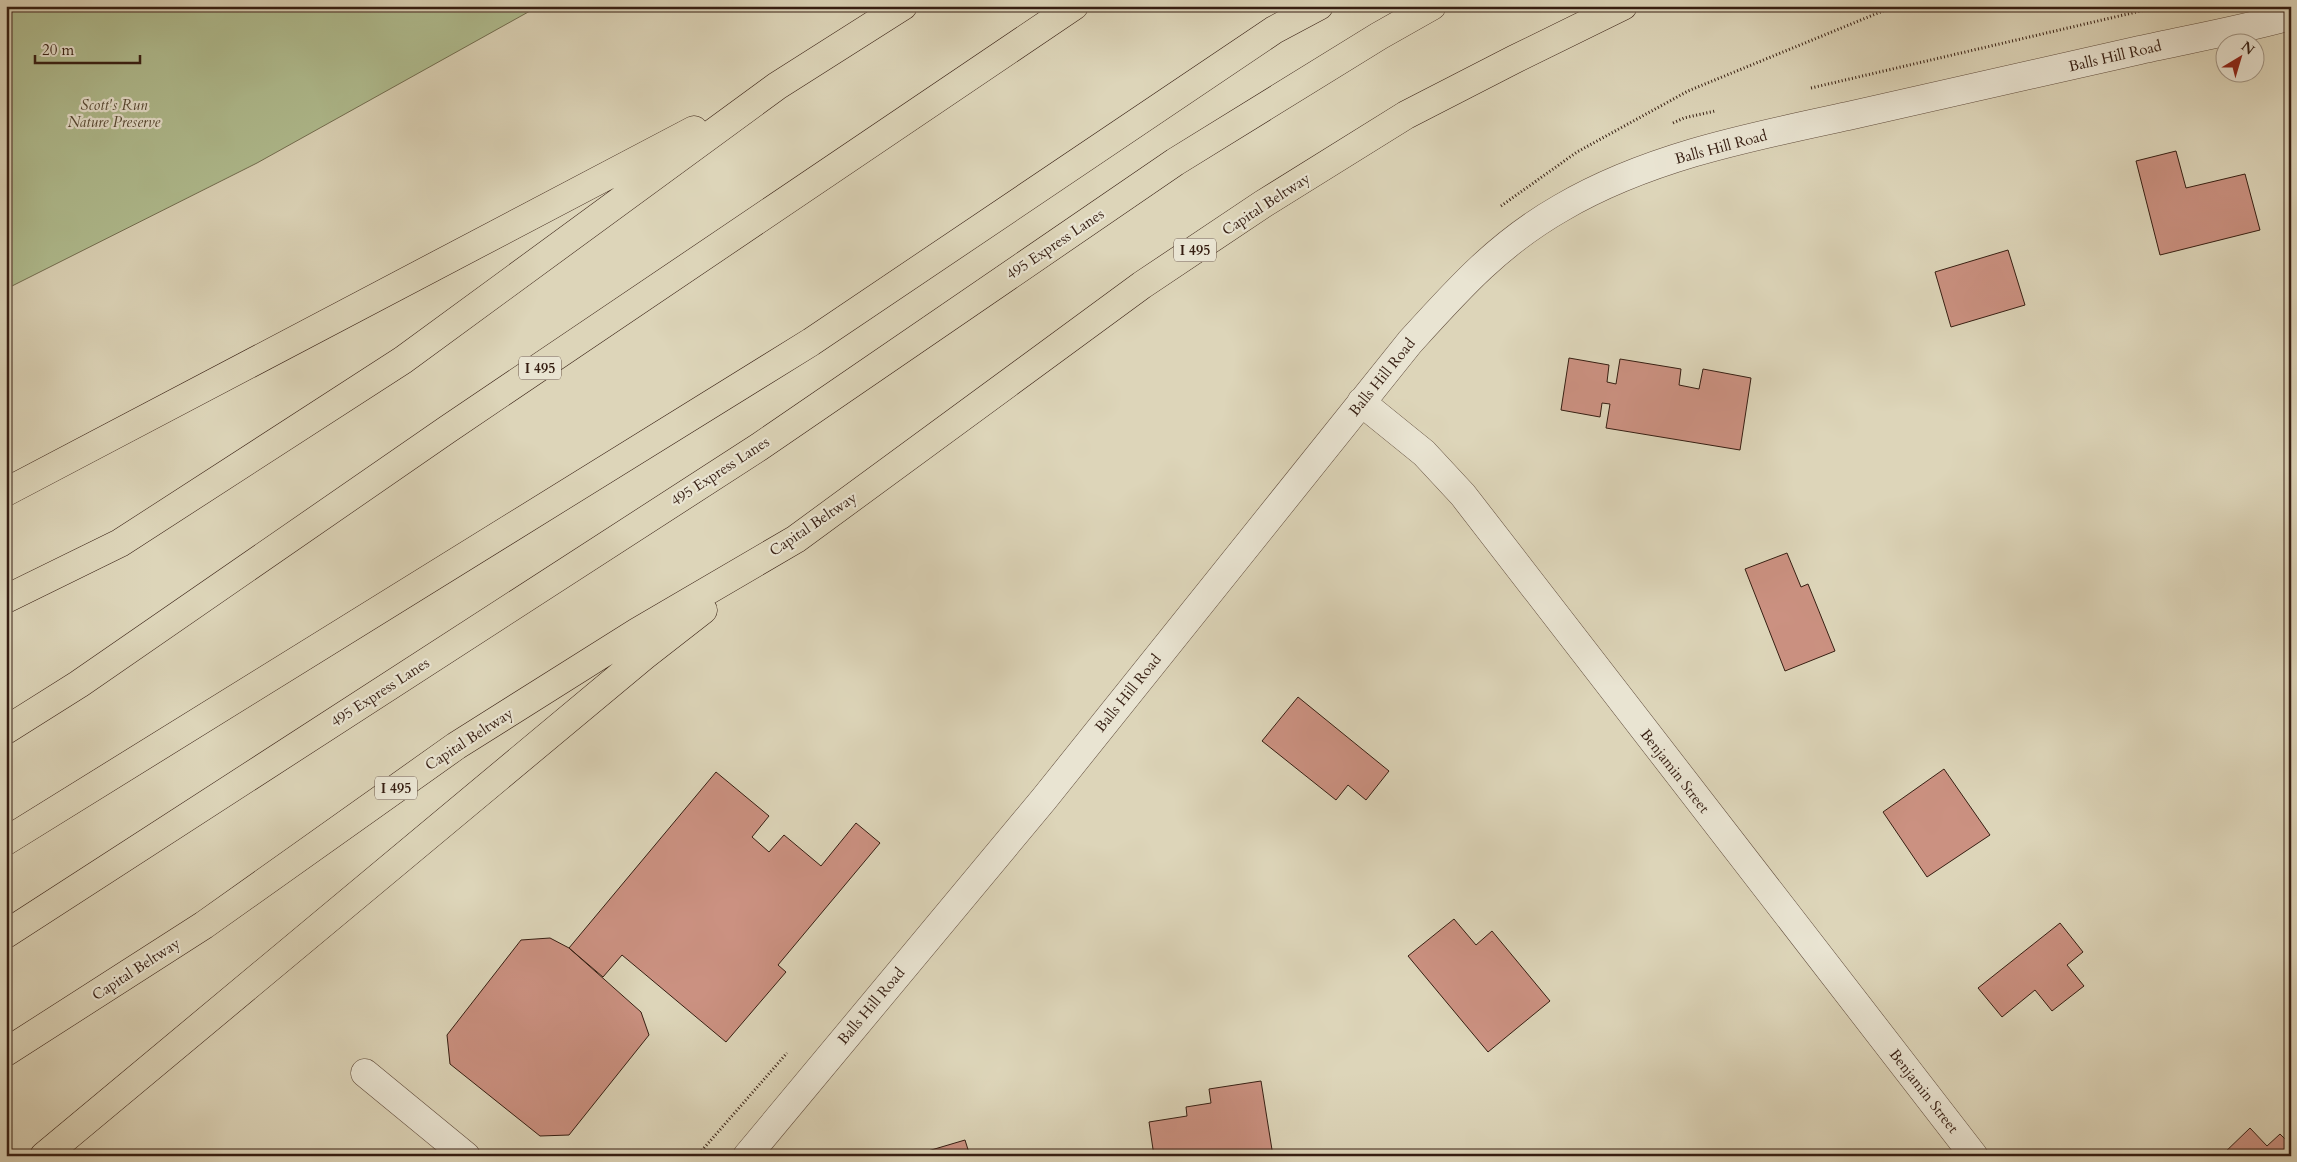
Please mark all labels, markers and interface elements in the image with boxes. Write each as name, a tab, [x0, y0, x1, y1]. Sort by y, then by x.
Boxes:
scale bar	[35, 32, 140, 64]
north arrow	[2214, 32, 2264, 82]
street label: Balls Hill Road	[2067, 36, 2163, 76]
text: N	[2237, 37, 2258, 59]
text: 20 m	[42, 40, 74, 60]
park label: Scott's Run Nature Preserve	[68, 95, 160, 132]
street label: Balls Hill Road	[1673, 125, 1769, 169]
street label: Capital Beltway	[1218, 168, 1314, 240]
street label: 495 Express Lanes	[1002, 204, 1108, 284]
road number: I 495	[1174, 238, 1216, 262]
street label: Balls Hill Road	[1344, 334, 1420, 420]
road number: I 495	[519, 356, 561, 379]
street label: 495 Express Lanes	[667, 432, 773, 510]
street label: Capital Beltway	[765, 487, 861, 561]
street label: Balls Hill Road	[1090, 650, 1166, 736]
street label: 495 Express Lanes	[327, 653, 433, 731]
street label: Capital Beltway	[421, 703, 517, 775]
street label: Benjamin Street	[1636, 725, 1714, 817]
road number: I 495	[375, 776, 417, 800]
street label: Capital Beltway	[88, 933, 184, 1005]
street label: Balls Hill Road	[833, 963, 909, 1049]
street label: Benjamin Street	[1885, 1045, 1963, 1137]

